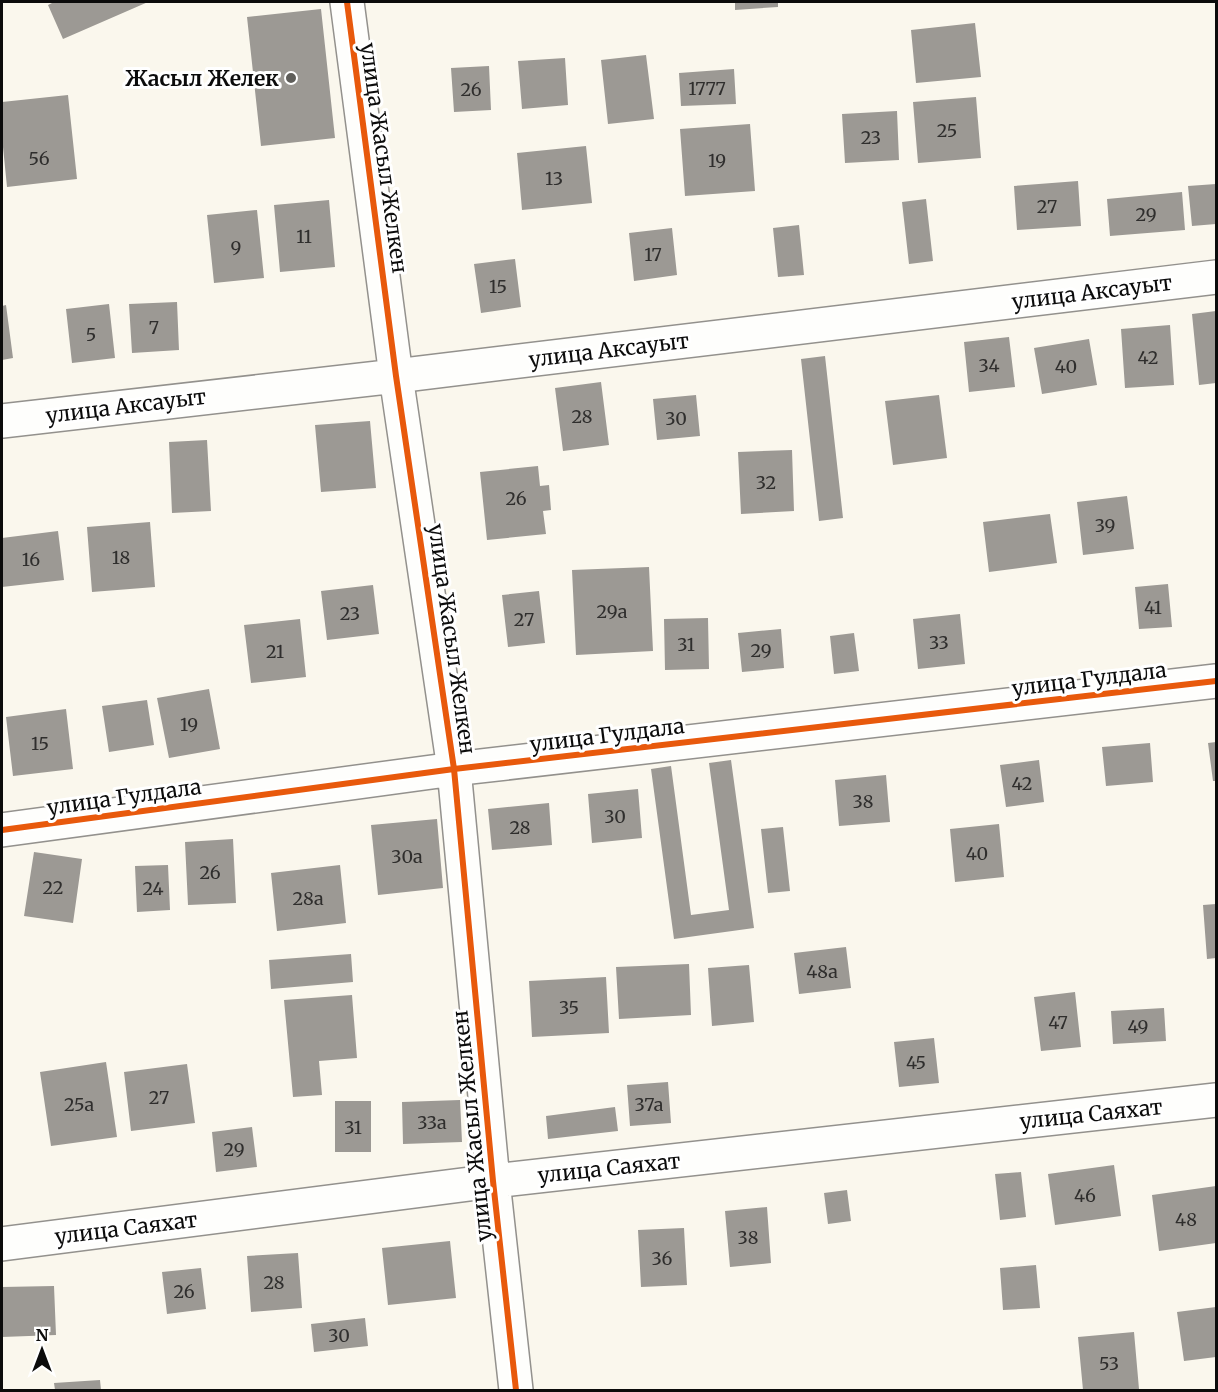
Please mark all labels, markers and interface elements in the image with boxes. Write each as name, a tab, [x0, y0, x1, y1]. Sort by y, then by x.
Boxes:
street label: улица Жасыл Желкен	[354, 41, 414, 275]
place label: Жасыл Желек	[125, 65, 279, 92]
marker: Жасыл Желек	[284, 71, 298, 85]
house number: 1777	[688, 77, 726, 100]
house number: 26	[460, 78, 482, 101]
house number: 25	[937, 119, 957, 142]
house number: 23	[861, 126, 881, 149]
house number: 56	[28, 147, 50, 170]
house number: 19	[708, 149, 726, 172]
house number: 13	[545, 167, 563, 190]
house number: 27	[1037, 195, 1057, 218]
house number: 29	[1135, 203, 1157, 226]
house number: 11	[296, 225, 312, 248]
house number: 9	[231, 236, 241, 259]
house number: 17	[644, 243, 662, 266]
street label: улица Аксауыт	[1010, 269, 1174, 315]
house number: 15	[489, 275, 507, 298]
house number: 7	[149, 316, 159, 339]
house number: 5	[86, 323, 96, 346]
street label: улица Аксауыт	[527, 327, 691, 373]
house number: 42	[1138, 346, 1158, 369]
house number: 34	[978, 354, 1000, 377]
house number: 40	[1055, 355, 1077, 378]
street label: улица Аксауыт	[44, 383, 208, 429]
house number: 28	[571, 405, 593, 428]
house number: 30	[665, 407, 687, 430]
house number: 32	[756, 471, 776, 494]
house number: 26	[505, 487, 527, 510]
house number: 39	[1095, 514, 1115, 537]
street label: улица Жасыл Желкен	[422, 522, 482, 756]
house number: 18	[112, 546, 130, 569]
house number: 16	[22, 548, 40, 571]
house number: 41	[1144, 596, 1162, 619]
house number: 29а	[597, 600, 628, 623]
house number: 23	[340, 602, 360, 625]
house number: 27	[514, 608, 534, 631]
house number: 33	[929, 631, 949, 654]
house number: 31	[677, 633, 695, 656]
house number: 29	[750, 639, 772, 662]
house number: 21	[266, 640, 284, 663]
street label: улица Гулдала	[1010, 656, 1168, 702]
street label: улица Гулдала	[528, 712, 686, 758]
house number: 19	[180, 713, 198, 736]
house number: 15	[31, 732, 49, 755]
house number: 42	[1012, 772, 1032, 795]
street label: улица Гулдала	[45, 773, 203, 821]
house number: 38	[853, 790, 873, 813]
house number: 30	[604, 805, 626, 828]
house number: 28	[509, 816, 531, 839]
house number: 40	[966, 842, 988, 865]
house number: 30а	[391, 845, 423, 868]
house number: 26	[199, 861, 221, 884]
house number: 22	[42, 876, 64, 899]
house number: 24	[142, 877, 164, 900]
house number: 28а	[292, 887, 324, 910]
house number: 48а	[806, 960, 838, 983]
house number: 35	[559, 996, 579, 1019]
street label: улица Жасыл Желкен	[446, 1009, 498, 1243]
house number: 47	[1048, 1011, 1068, 1034]
house number: 49	[1128, 1015, 1148, 1038]
house number: 45	[906, 1051, 926, 1074]
house number: 27	[149, 1086, 169, 1109]
house number: 25а	[64, 1093, 94, 1116]
house number: 37а	[635, 1093, 664, 1116]
street label: улица Саяхат	[1018, 1093, 1164, 1135]
house number: 33а	[417, 1111, 447, 1134]
house number: 31	[344, 1116, 362, 1139]
house number: 29	[223, 1138, 245, 1161]
street label: улица Саяхат	[536, 1147, 682, 1189]
house number: 46	[1074, 1184, 1096, 1207]
street label: улица Саяхат	[53, 1206, 199, 1250]
house number: 48	[1175, 1208, 1197, 1231]
house number: 38	[738, 1226, 758, 1249]
house number: 36	[652, 1247, 673, 1270]
house number: 28	[263, 1271, 285, 1294]
house number: 26	[173, 1280, 195, 1303]
north arrow	[12, 1320, 72, 1380]
house number: 30	[328, 1324, 350, 1347]
text: N	[36, 1325, 49, 1345]
house number: 53	[1099, 1352, 1119, 1375]

